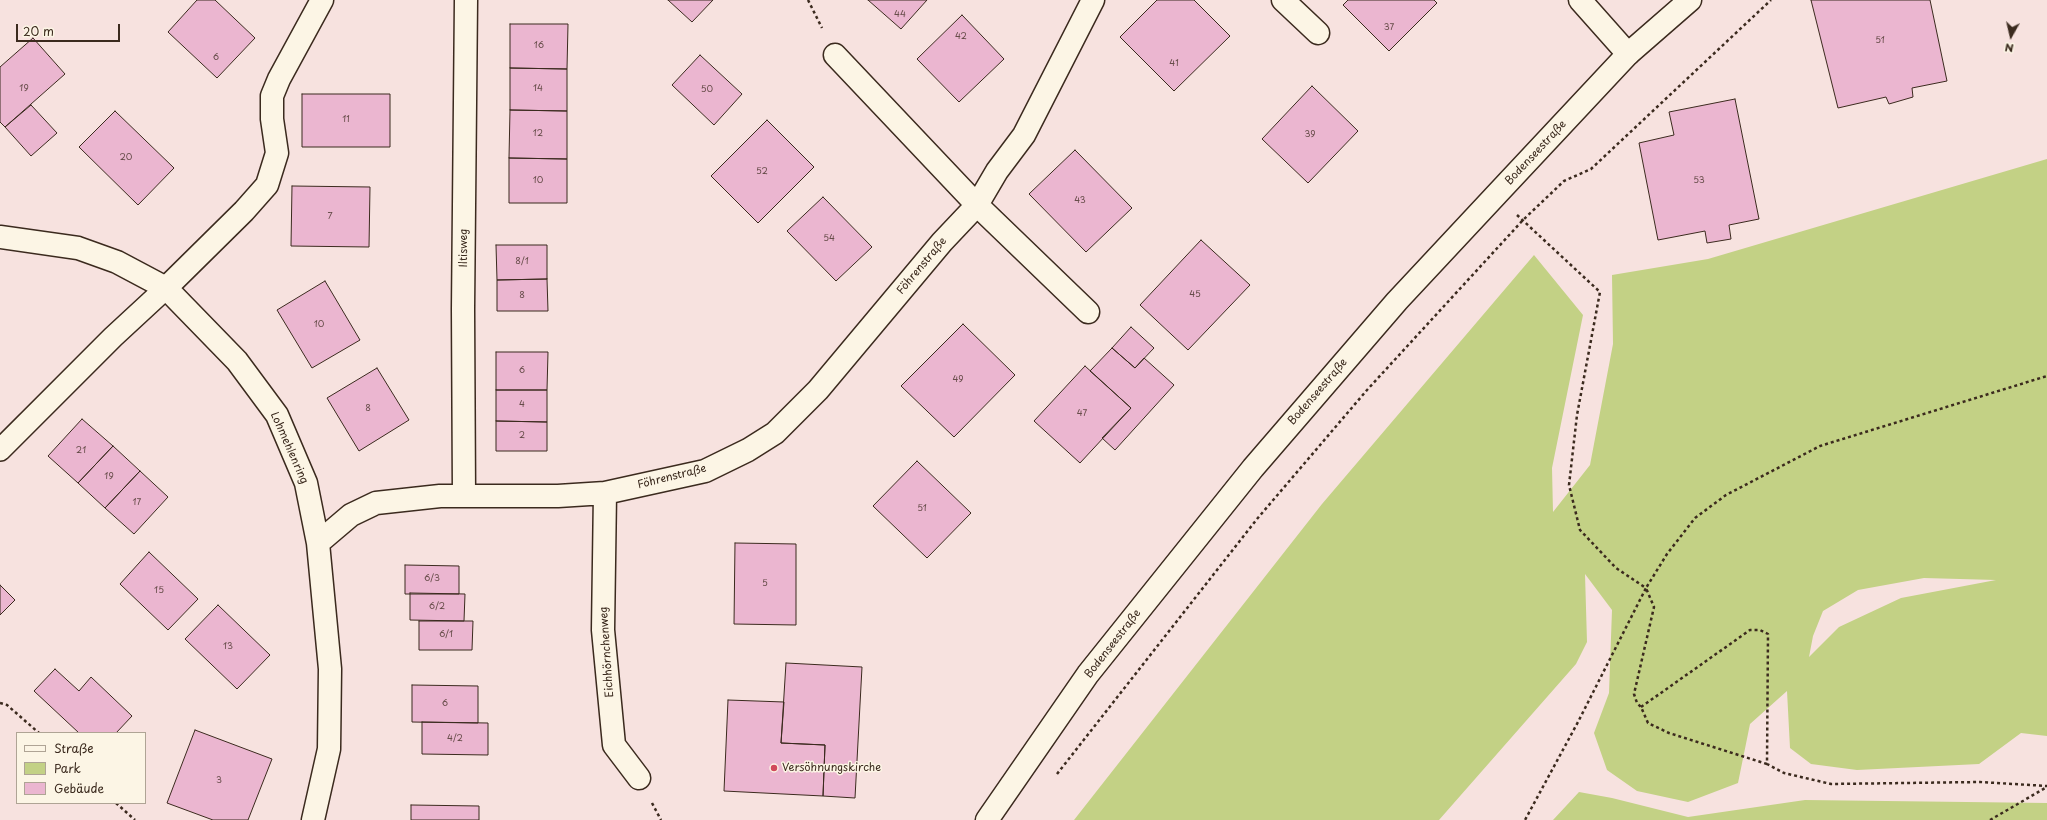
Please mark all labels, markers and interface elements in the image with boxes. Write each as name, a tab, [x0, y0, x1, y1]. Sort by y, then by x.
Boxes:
house number: 44	[894, 10, 906, 20]
scale bar	[18, 16, 122, 42]
north arrow	[1991, 16, 2031, 56]
text: 20 m	[23, 22, 54, 40]
house number: 37	[1384, 23, 1394, 33]
house number: 42	[955, 32, 967, 42]
house number: 51	[1875, 36, 1885, 46]
text: N	[2004, 39, 2015, 57]
house number: 16	[534, 41, 544, 51]
house number: 6	[213, 53, 219, 63]
house number: 41	[1169, 59, 1179, 69]
house number: 19	[19, 84, 29, 94]
house number: 14	[533, 84, 543, 94]
house number: 50	[701, 85, 713, 95]
house number: 11	[342, 115, 350, 125]
street label: Bodenseestraße	[1503, 118, 1569, 188]
house number: 12	[533, 129, 543, 139]
house number: 39	[1304, 130, 1316, 140]
house number: 20	[120, 153, 132, 163]
house number: 52	[756, 167, 768, 177]
house number: 10	[533, 176, 543, 186]
house number: 53	[1693, 176, 1705, 186]
house number: 43	[1074, 196, 1086, 206]
house number: 7	[327, 212, 333, 222]
street label: Iltisweg	[457, 229, 471, 267]
house number: 54	[823, 234, 835, 244]
street label: Föhrenstraße	[894, 235, 950, 297]
house number: 8/1	[515, 257, 529, 267]
house number: 45	[1189, 290, 1201, 300]
house number: 8	[519, 291, 525, 301]
house number: 10	[314, 320, 324, 330]
street label: Bodenseestraße	[1286, 356, 1350, 428]
house number: 6	[519, 366, 525, 376]
house number: 49	[952, 375, 964, 385]
house number: 4	[519, 400, 525, 410]
house number: 8	[365, 404, 371, 414]
house number: 47	[1077, 409, 1087, 419]
street label: Lohmehlenring	[267, 410, 311, 486]
house number: 2	[519, 431, 525, 441]
house number: 21	[76, 446, 86, 456]
street label: Föhrenstraße	[636, 462, 708, 492]
house number: 19	[104, 472, 114, 482]
house number: 17	[133, 498, 141, 508]
house number: 51	[917, 504, 927, 514]
house number: 6/3	[424, 574, 440, 584]
house number: 5	[762, 579, 768, 589]
house number: 15	[154, 586, 164, 596]
house number: 6/2	[429, 602, 445, 612]
street label: Eichhörnchenweg	[597, 606, 617, 698]
street label: Bodenseestraße	[1082, 607, 1144, 681]
house number: 6/1	[439, 630, 453, 640]
house number: 13	[223, 642, 233, 652]
house number: 6	[442, 699, 448, 709]
legend	[16, 732, 146, 804]
house number: 4/2	[447, 734, 463, 744]
text: Straße	[54, 739, 94, 757]
text: Park	[54, 759, 81, 777]
place label: Versöhnungskirche	[782, 761, 881, 775]
marker: Versöhnungskirche	[769, 763, 779, 773]
house number: 3	[216, 776, 222, 786]
text: Gebäude	[54, 779, 104, 797]

